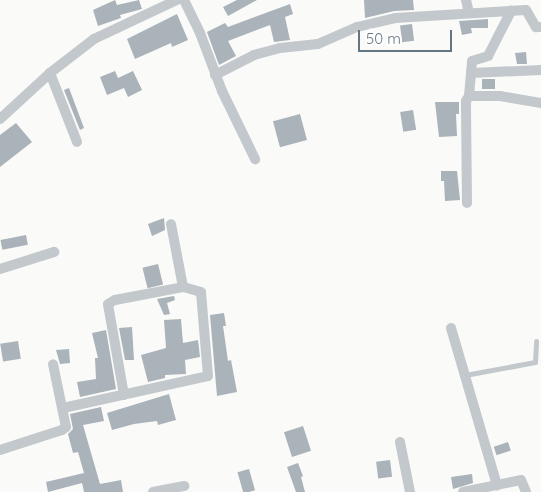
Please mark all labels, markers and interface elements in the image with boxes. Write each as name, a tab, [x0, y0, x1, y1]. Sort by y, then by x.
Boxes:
scale bar	[361, 20, 455, 52]
text: 50 m	[366, 29, 401, 48]

